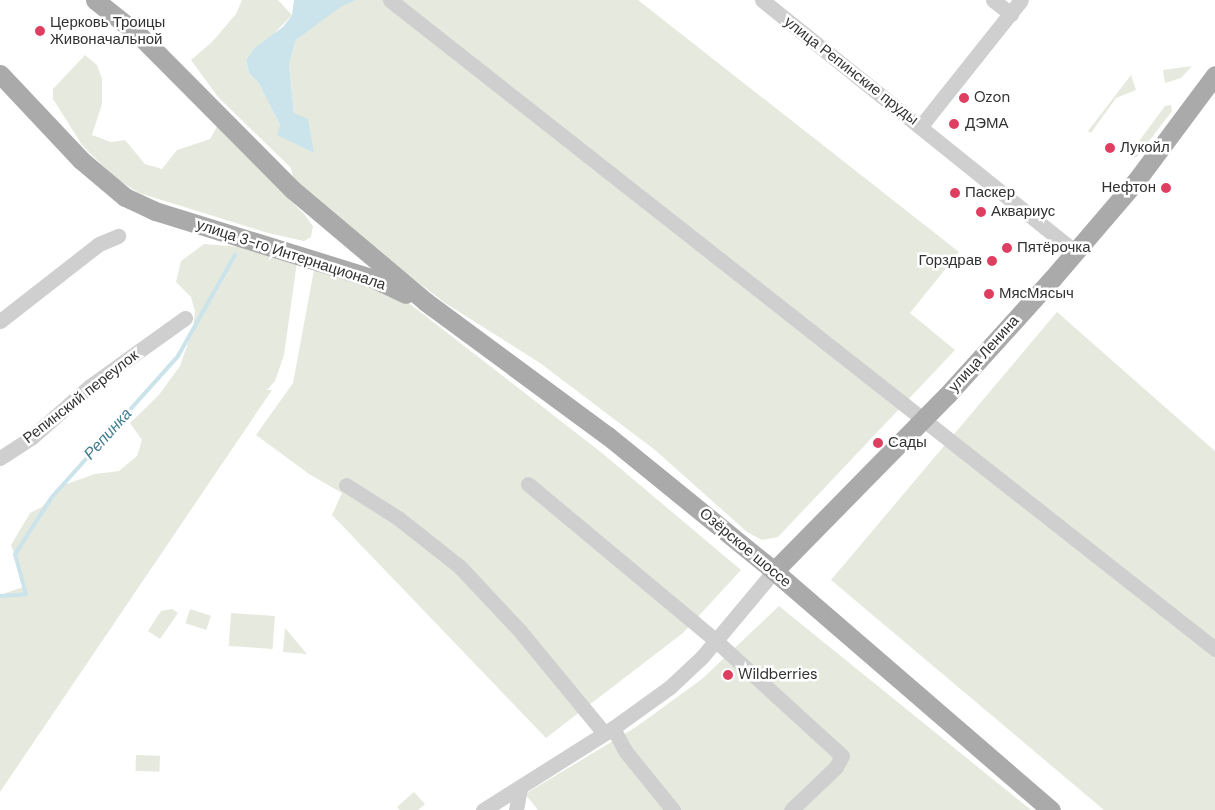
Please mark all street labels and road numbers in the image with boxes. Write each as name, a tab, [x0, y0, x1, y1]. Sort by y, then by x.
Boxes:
street label: улица Репинские пруды	[780, 13, 922, 129]
street label: улица 3-го Интернационала	[194, 216, 388, 294]
street label: улица Ленина	[945, 312, 1023, 396]
street label: Репинский переулок	[20, 346, 142, 448]
street label: Озёрское шоссе	[696, 505, 794, 591]

